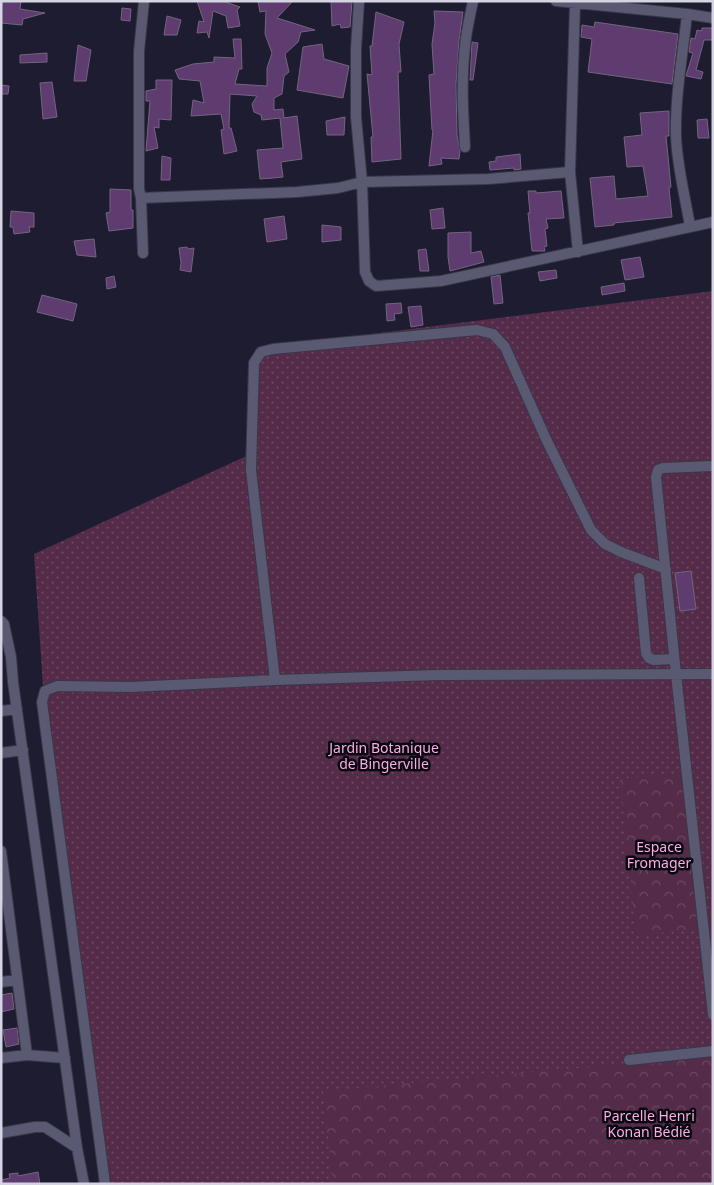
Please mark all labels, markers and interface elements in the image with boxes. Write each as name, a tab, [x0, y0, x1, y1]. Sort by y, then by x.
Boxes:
park label: Jardin Botanique de Bingerville	[327, 738, 439, 773]
park label: Espace Fromager	[627, 837, 691, 872]
park label: Parcelle Henri Konan Bédié	[603, 1106, 695, 1141]

